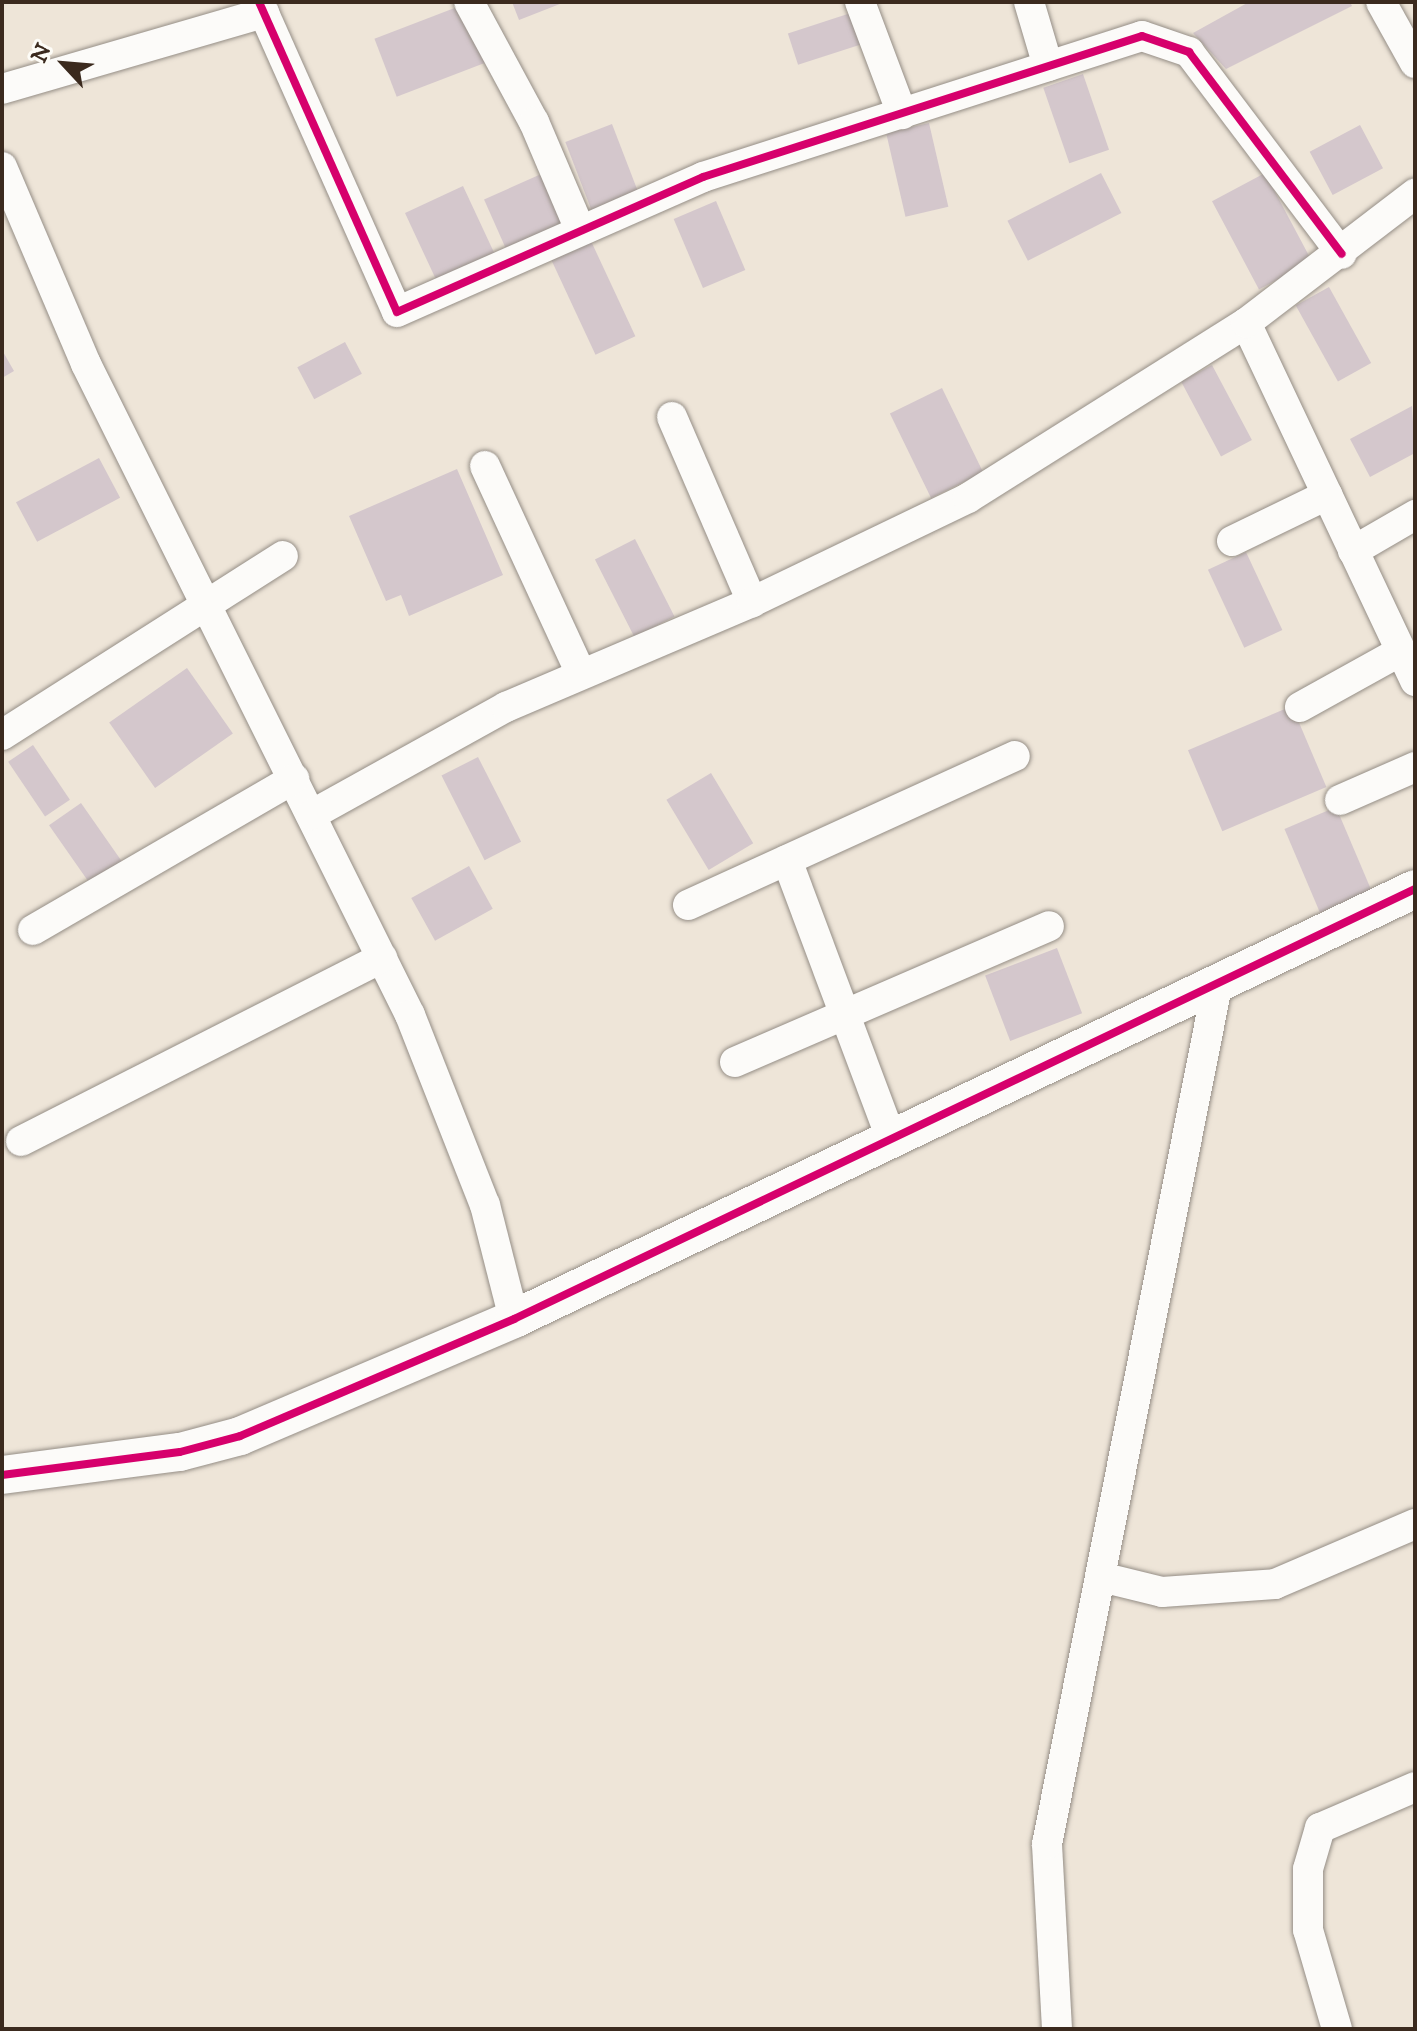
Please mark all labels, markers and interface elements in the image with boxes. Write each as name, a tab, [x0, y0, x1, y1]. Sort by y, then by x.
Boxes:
north arrow	[24, 24, 104, 104]
text: N	[26, 39, 58, 67]

